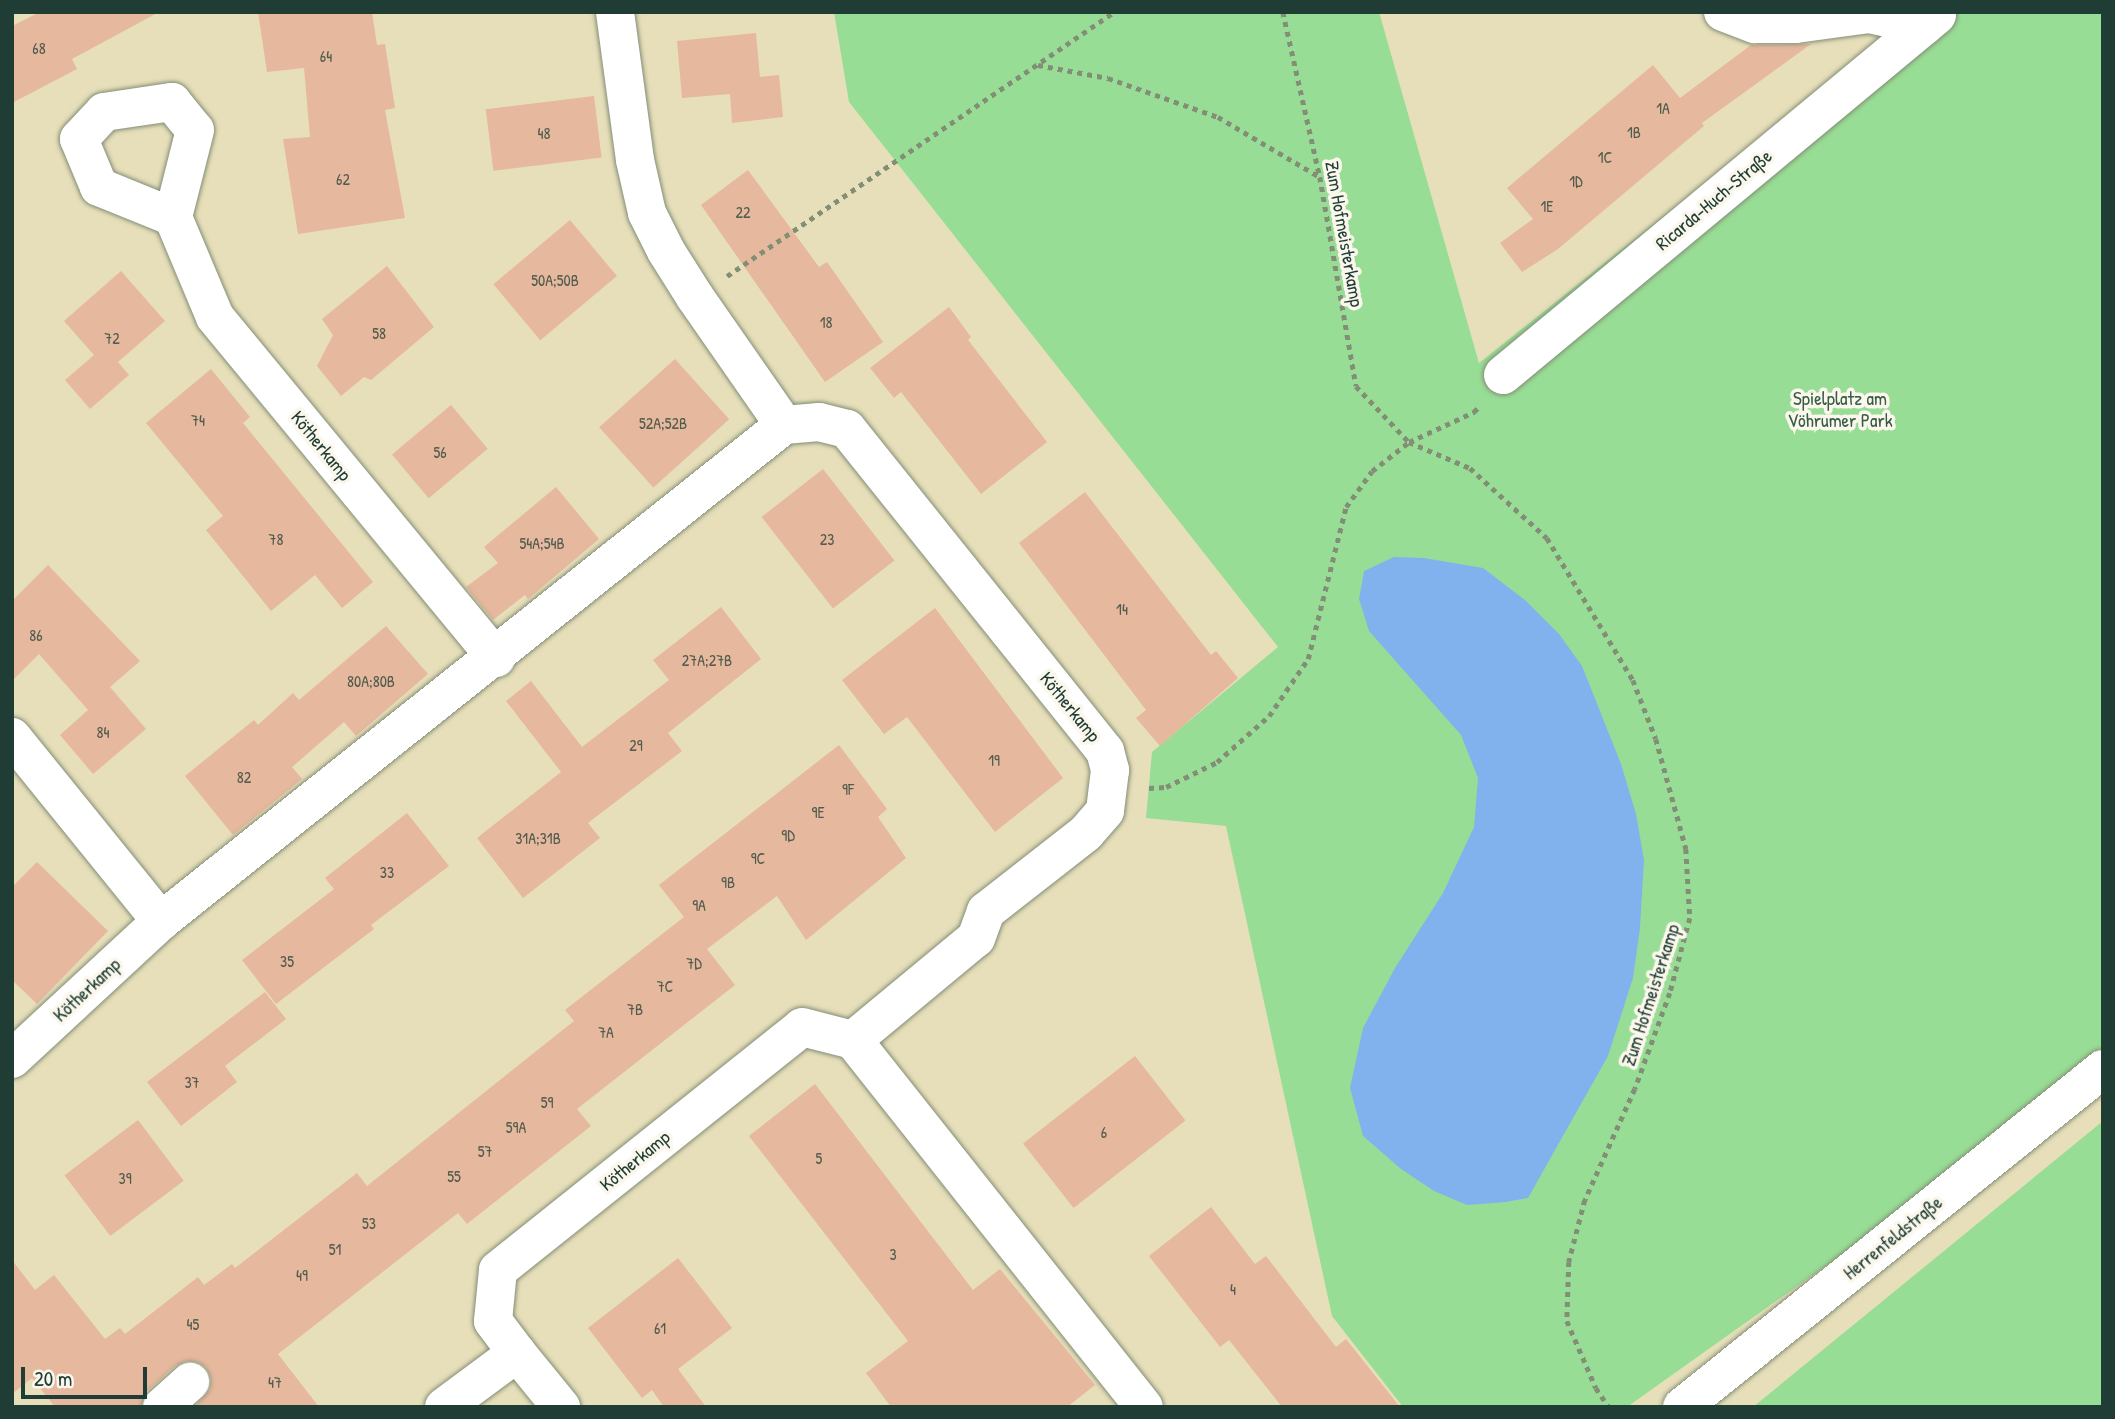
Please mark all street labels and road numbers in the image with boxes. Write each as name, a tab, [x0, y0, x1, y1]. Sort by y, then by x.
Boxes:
street label: Ricarda-Huch-Straße	[1651, 145, 1777, 255]
street label: Zum Hofmeisterkamp	[1320, 159, 1368, 309]
street label: Kötherkamp	[286, 406, 356, 486]
street label: Kötherkamp	[1035, 667, 1105, 747]
street label: Zum Hofmeisterkamp	[1617, 921, 1685, 1069]
street label: Kötherkamp	[49, 953, 125, 1027]
street label: Kötherkamp	[595, 1126, 675, 1196]
street label: Herrenfeldstraße	[1839, 1191, 1947, 1285]

